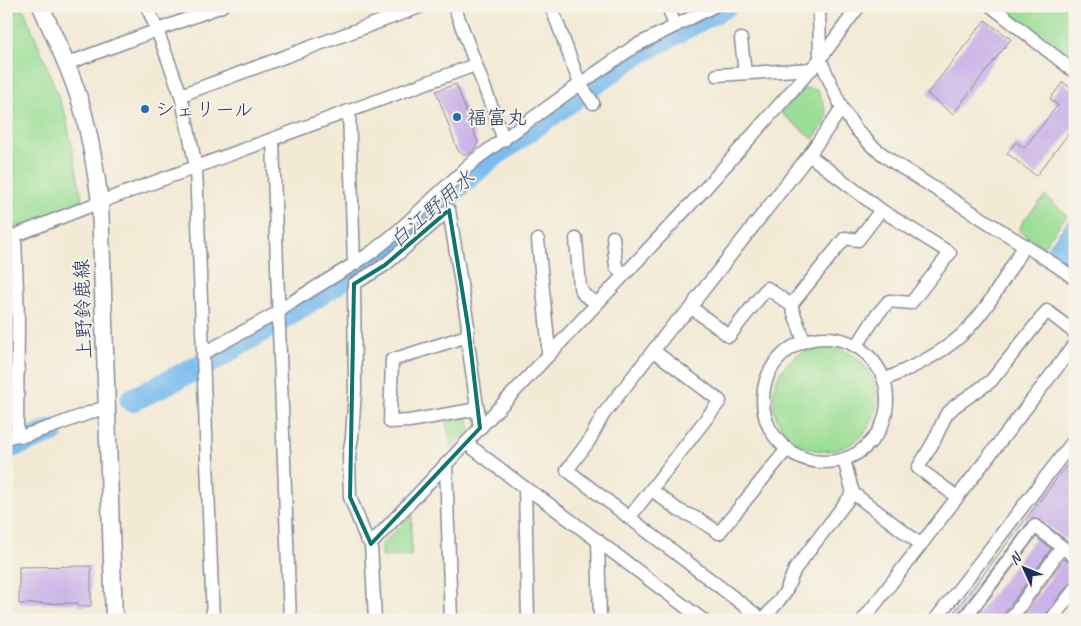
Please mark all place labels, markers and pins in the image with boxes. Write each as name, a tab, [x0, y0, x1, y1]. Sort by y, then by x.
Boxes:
place label: シェリール	[155, 97, 254, 122]
marker: シェリール	[139, 103, 151, 115]
place label: 福富丸	[467, 105, 527, 130]
marker: 福富丸	[451, 111, 463, 123]

